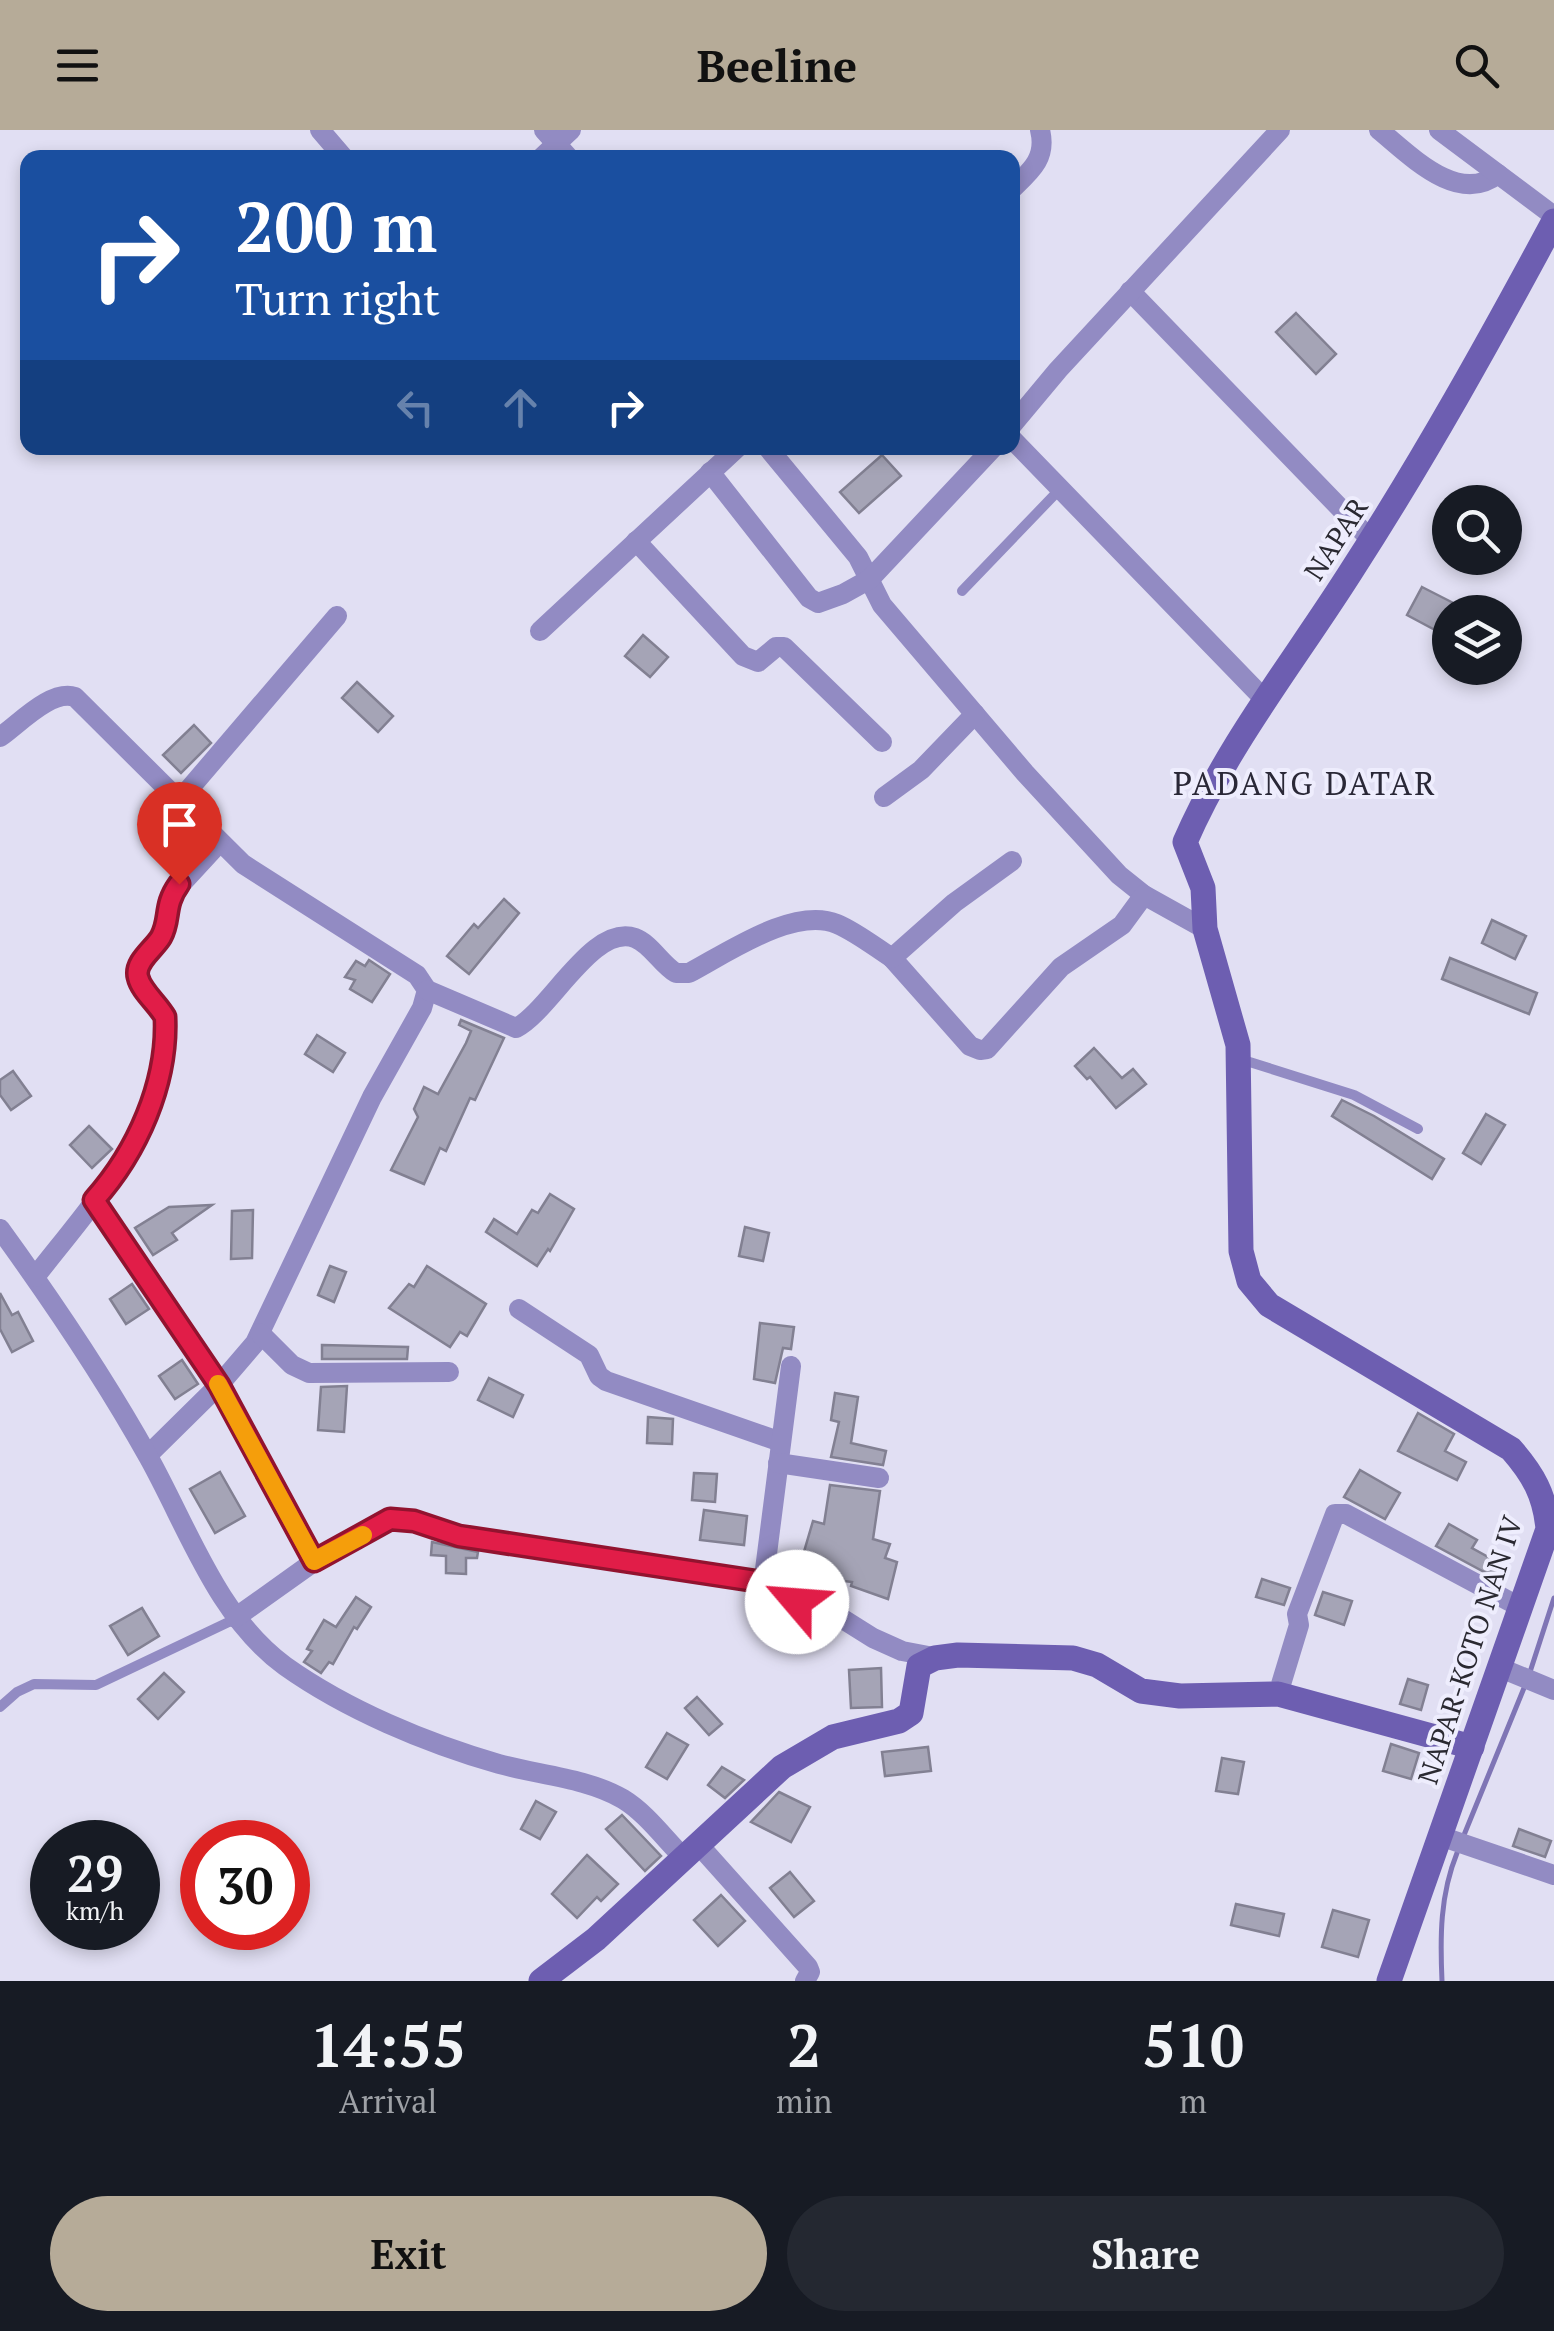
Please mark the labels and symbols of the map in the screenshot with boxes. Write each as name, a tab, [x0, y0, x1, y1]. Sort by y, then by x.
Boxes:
street label: NAPAR	[1295, 490, 1376, 587]
district label: PADANG DATAR	[1173, 762, 1437, 804]
pin	[137, 782, 222, 885]
street label: NAPAR-KOTO NAN IV	[1409, 1510, 1531, 1789]
position arrow	[745, 1550, 849, 1654]
speed limit sign: 30	[180, 1820, 310, 1950]

